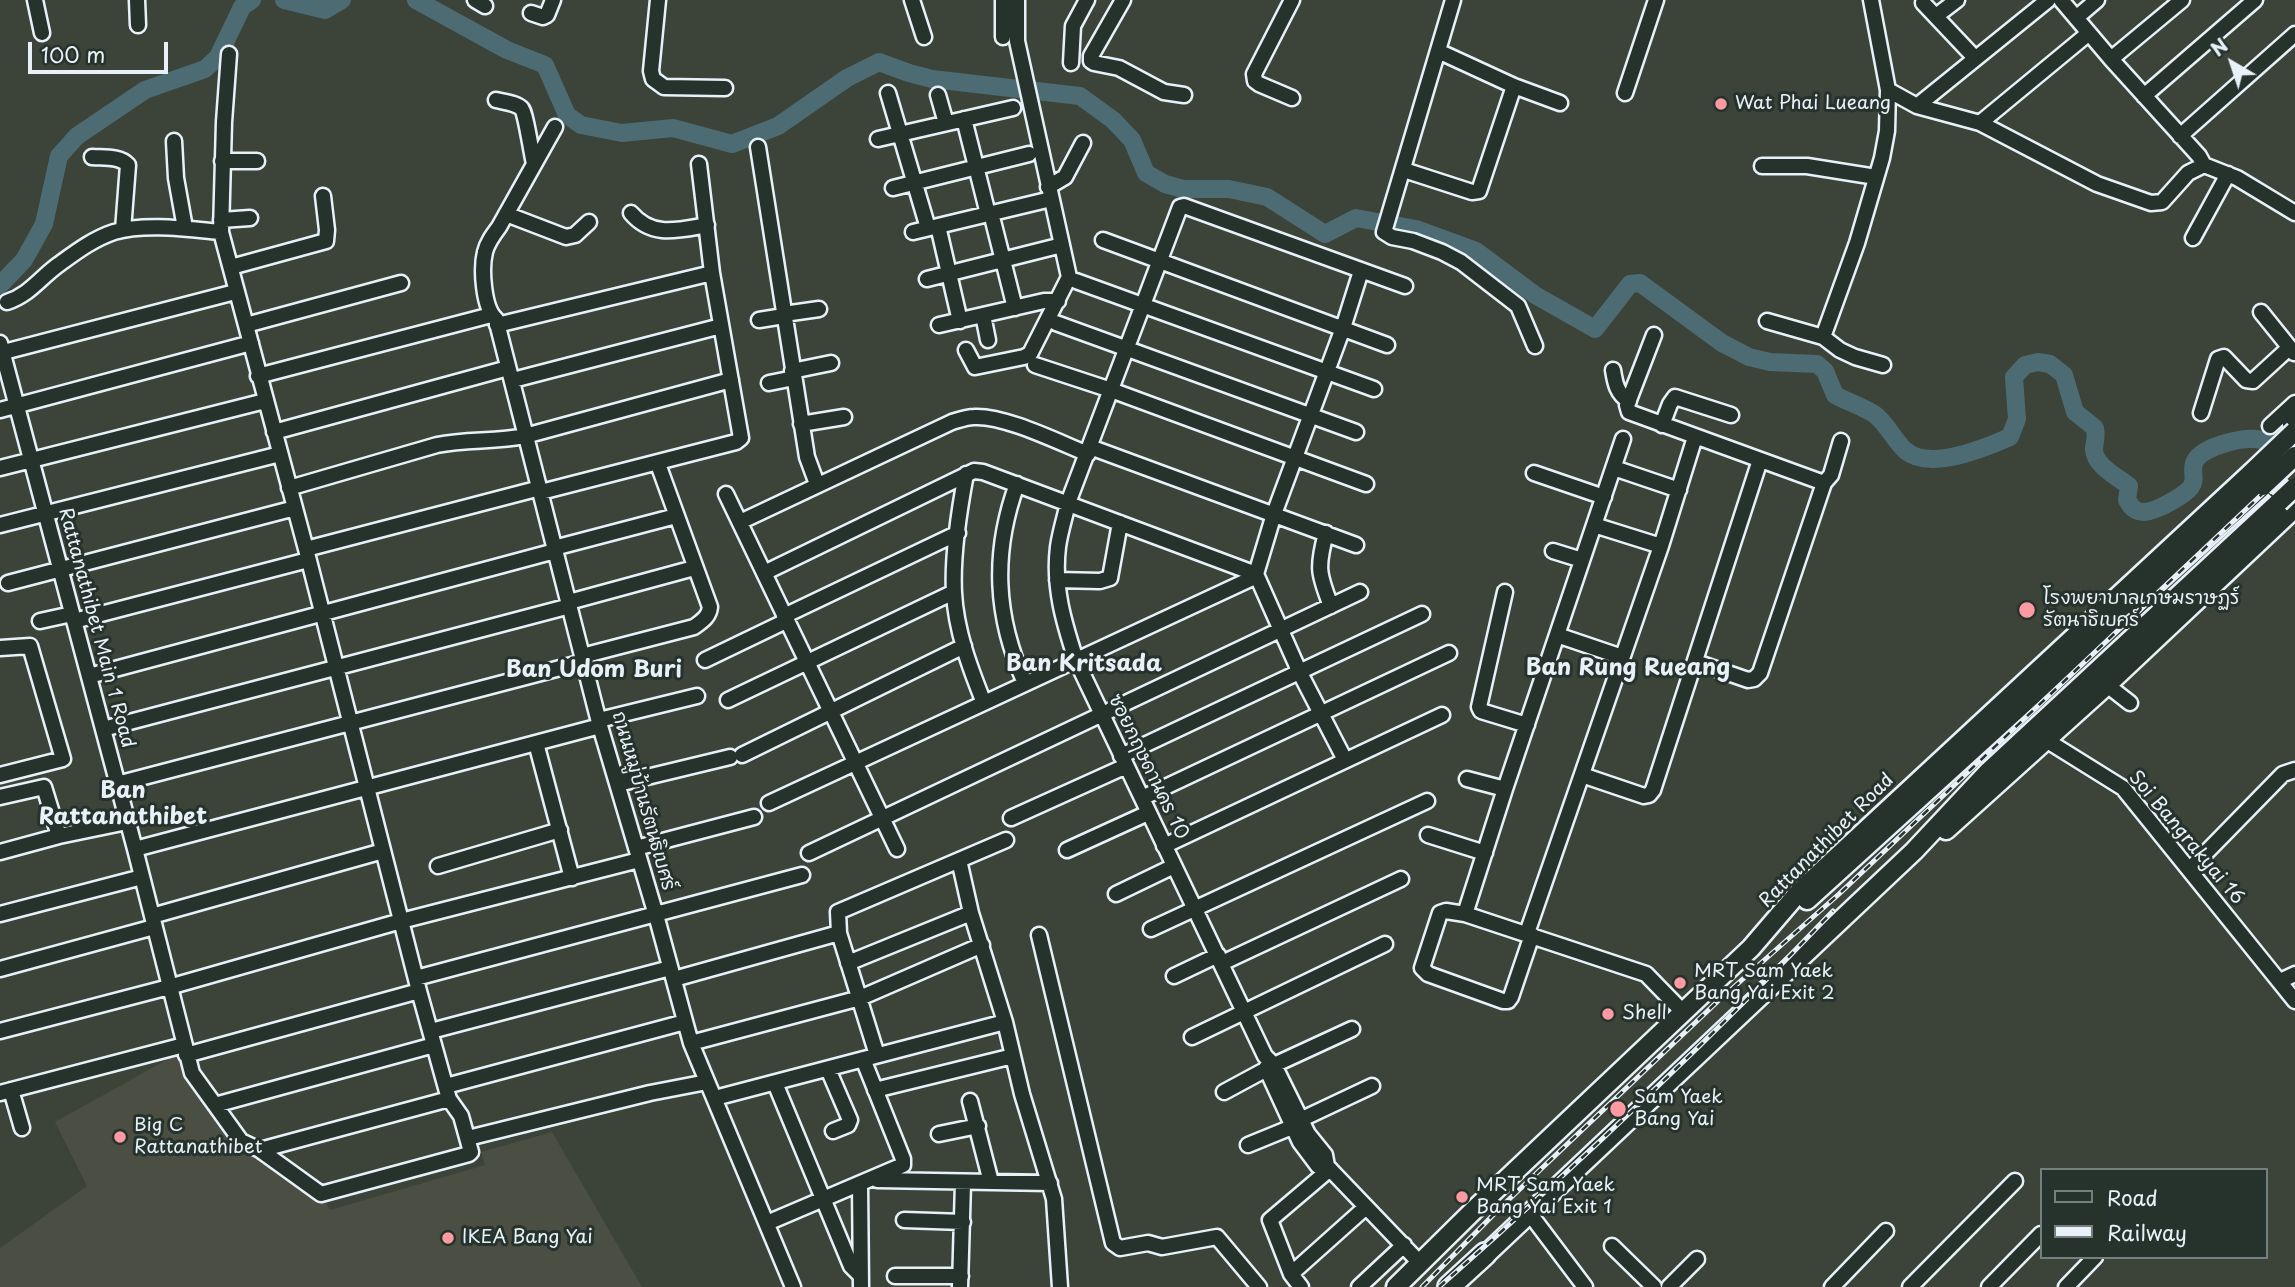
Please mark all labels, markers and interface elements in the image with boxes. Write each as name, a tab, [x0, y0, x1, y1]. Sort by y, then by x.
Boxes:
scale bar	[32, 28, 172, 72]
north arrow	[2197, 28, 2267, 98]
text: N	[2204, 31, 2233, 62]
text: 100 m	[41, 38, 105, 70]
place label: Wat Phai Lueang	[1735, 93, 1891, 115]
marker: Wat Phai Lueang	[1713, 96, 1729, 112]
street label: Rattanathibet Main 1 Road	[53, 506, 139, 750]
place label: โรงพยาบาลเกษมราษฏร์ รัตนาธิเบศร์	[2043, 588, 2240, 632]
marker: โรงพยาบาลเกษมราษฏร์ รัตนาธิเบศร์	[2017, 600, 2037, 620]
district label: Ban Kritsada	[1006, 651, 1162, 679]
district label: Ban Rung Rueang	[1526, 655, 1730, 683]
district label: Ban Udom Buri	[506, 657, 682, 685]
street label: ซอยกฤษดานคร 10	[1103, 691, 1193, 843]
street label: ถนนหมู่บ้านรัตนธิเบศร์	[607, 709, 679, 893]
street label: Soi Bangrakyai 16	[2123, 767, 2249, 909]
street label: Rattanathibet Road	[1755, 769, 1899, 913]
district label: Ban Rattanathibet	[39, 778, 207, 832]
place label: MRT Sam Yaek Bang Yai Exit 2	[1694, 961, 1835, 1005]
marker: MRT Sam Yaek Bang Yai Exit 2	[1672, 975, 1688, 991]
place label: Shell	[1622, 1003, 1667, 1025]
marker: Shell	[1600, 1006, 1616, 1022]
place label: Sam Yaek Bang Yai	[1634, 1087, 1723, 1131]
marker: Sam Yaek Bang Yai	[1608, 1099, 1628, 1119]
place label: Big C Rattanathibet	[134, 1115, 262, 1159]
marker: Big C Rattanathibet	[112, 1129, 128, 1145]
legend	[2039, 1168, 2267, 1259]
place label: MRT Sam Yaek Bang Yai Exit 1	[1476, 1175, 1615, 1219]
text: Road	[2107, 1181, 2158, 1213]
marker: MRT Sam Yaek Bang Yai Exit 1	[1454, 1189, 1470, 1205]
text: Railway	[2107, 1216, 2187, 1248]
place label: IKEA Bang Yai	[462, 1227, 593, 1249]
marker: IKEA Bang Yai	[440, 1230, 456, 1246]

